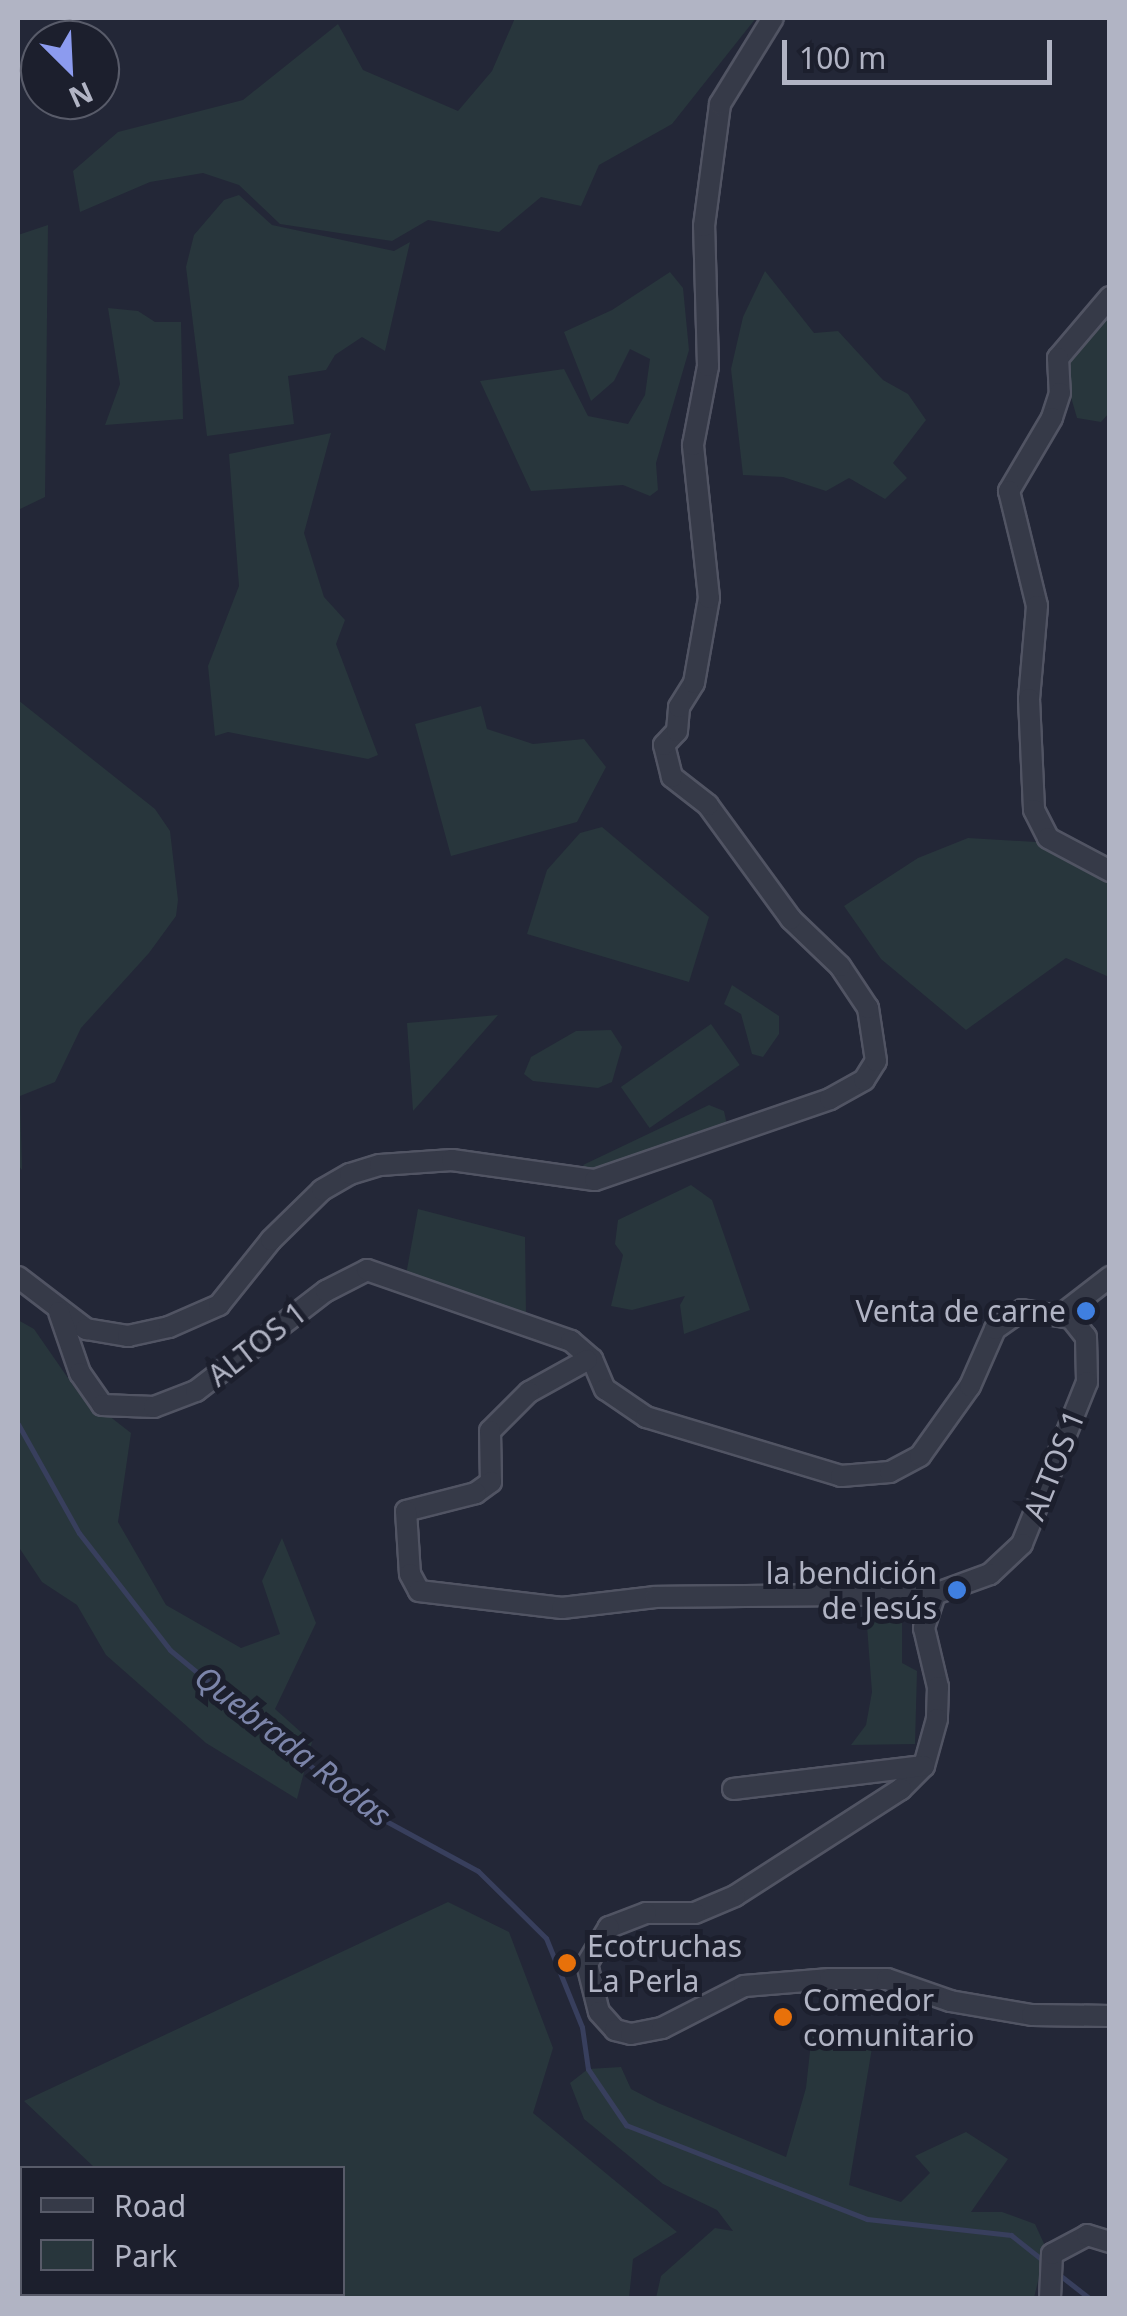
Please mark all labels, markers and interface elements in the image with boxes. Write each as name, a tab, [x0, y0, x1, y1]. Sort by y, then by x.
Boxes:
north arrow	[20, 20, 120, 120]
scale bar	[787, 20, 1057, 82]
text: 100 m	[799, 37, 886, 78]
text: N	[63, 74, 100, 118]
place label: Venta de carne	[855, 1293, 1066, 1329]
street label: ALTOS 1	[201, 1294, 313, 1394]
marker: Venta de carne	[1075, 1300, 1097, 1322]
street label: ALTOS 1	[1016, 1405, 1092, 1525]
place label: la bendición de Jesús	[766, 1555, 937, 1626]
marker: la bendición de Jesús	[946, 1579, 968, 1601]
water label: Quebrada Rodas	[187, 1658, 399, 1834]
place label: Ecotruchas La Perla	[587, 1928, 742, 1998]
marker: Ecotruchas La Perla	[556, 1952, 578, 1974]
place label: Comedor comunitario	[803, 1982, 974, 2052]
marker: Comedor comunitario	[772, 2006, 794, 2028]
legend	[20, 2166, 345, 2296]
text: Road	[114, 2185, 186, 2226]
text: Park	[114, 2235, 177, 2276]

